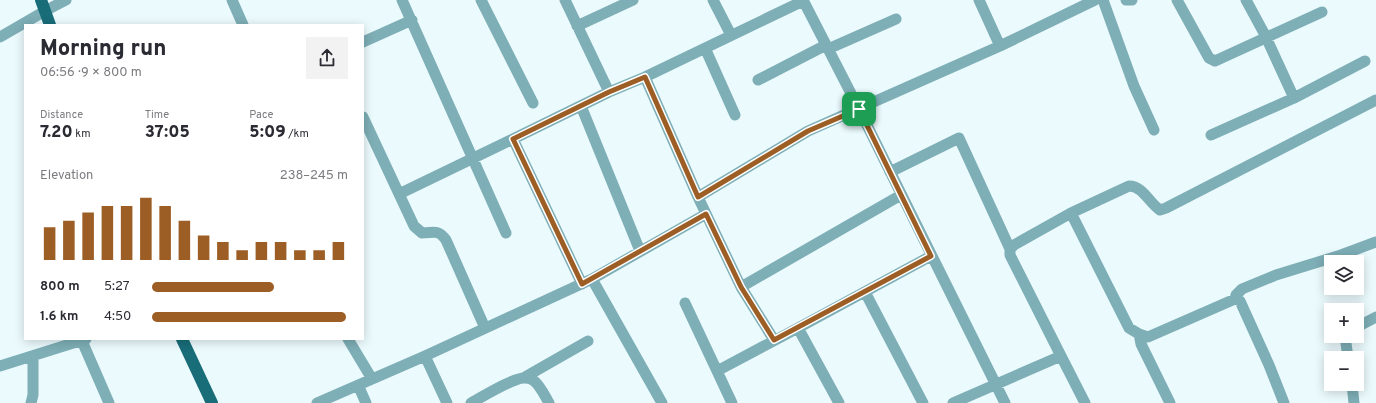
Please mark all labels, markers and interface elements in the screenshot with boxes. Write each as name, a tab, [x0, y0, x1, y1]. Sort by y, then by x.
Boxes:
text: Morning run	[40, 36, 166, 63]
button: share	[306, 37, 348, 79]
text: 06:56 · 9 × 800 m	[40, 65, 142, 81]
pin	[842, 92, 876, 126]
icon: arrive	[848, 98, 870, 120]
text: Distance	[40, 108, 83, 122]
text: Time	[145, 108, 169, 122]
text: Pace	[249, 108, 274, 122]
text: 7.20	[40, 122, 73, 144]
text: 37:05	[145, 122, 190, 144]
text: 5:09	[249, 122, 286, 144]
text: km	[73, 127, 91, 141]
text: /km	[286, 127, 309, 141]
text: Elevation	[40, 168, 93, 184]
text: 238–245 m	[280, 168, 348, 184]
map controls	[1324, 255, 1364, 391]
button: layers	[1324, 255, 1364, 295]
text: 800 m	[40, 279, 80, 295]
text: 5:27	[104, 279, 130, 295]
button: +	[1324, 303, 1364, 343]
text: 1.6 km	[40, 309, 78, 325]
text: 4:50	[104, 309, 131, 325]
button: −	[1324, 351, 1364, 391]

